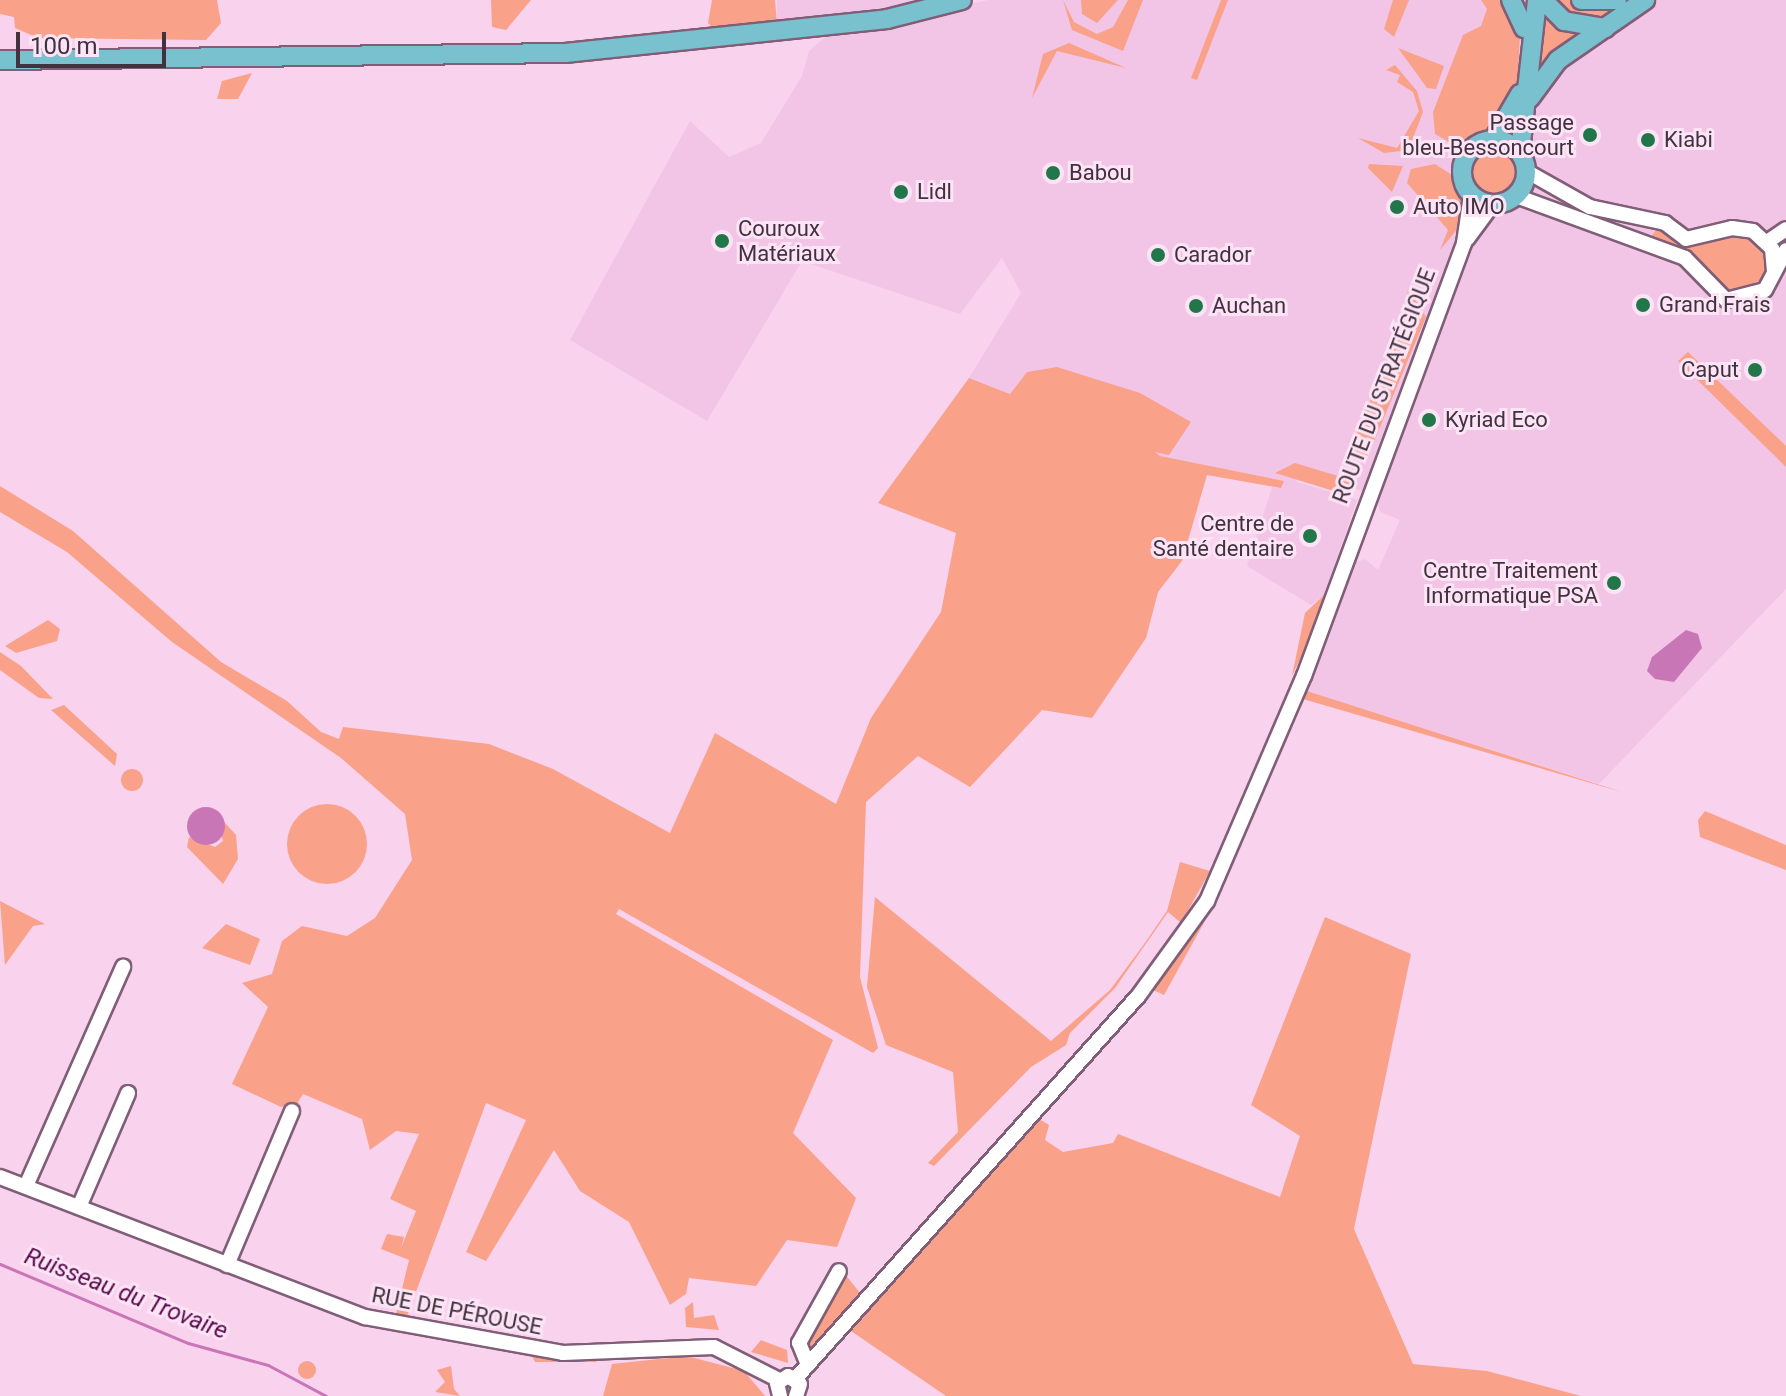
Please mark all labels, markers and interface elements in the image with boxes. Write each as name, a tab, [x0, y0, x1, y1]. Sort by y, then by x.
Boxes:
scale bar	[20, 16, 170, 66]
text: 100 m	[30, 32, 97, 60]
place label: Passage bleu-Bessoncourt	[1402, 109, 1574, 160]
marker: Passage bleu-Bessoncourt	[1581, 126, 1599, 144]
place label: Kiabi	[1664, 127, 1713, 153]
marker: Kiabi	[1639, 131, 1657, 149]
place label: Babou	[1069, 160, 1132, 186]
marker: Babou	[1044, 164, 1062, 182]
place label: Lidl	[917, 179, 952, 205]
marker: Lidl	[892, 183, 910, 201]
place label: Auto IMO	[1413, 194, 1505, 220]
marker: Auto IMO	[1388, 198, 1406, 216]
place label: Couroux Matériaux	[738, 215, 836, 266]
marker: Couroux Matériaux	[713, 232, 731, 250]
place label: Carador	[1174, 242, 1252, 268]
marker: Carador	[1149, 246, 1167, 264]
street label: ROUTE DU STRATÉGIQUE	[1327, 265, 1441, 507]
place label: Grand Frais	[1659, 292, 1771, 318]
place label: Auchan	[1212, 293, 1286, 319]
marker: Grand Frais	[1634, 296, 1652, 314]
marker: Auchan	[1187, 297, 1205, 315]
place label: Caput	[1681, 357, 1739, 383]
marker: Caput	[1746, 361, 1764, 379]
place label: Kyriad Eco	[1445, 407, 1548, 433]
marker: Kyriad Eco	[1420, 411, 1438, 429]
place label: Centre de Santé dentaire	[1153, 510, 1294, 562]
marker: Centre de Santé dentaire	[1301, 527, 1319, 545]
place label: Centre Traitement Informatique PSA	[1422, 557, 1598, 608]
marker: Centre Traitement Informatique PSA	[1605, 574, 1623, 592]
water label: Ruisseau du Trovaire	[20, 1242, 232, 1346]
street label: RUE DE PÉROUSE	[370, 1282, 544, 1340]

